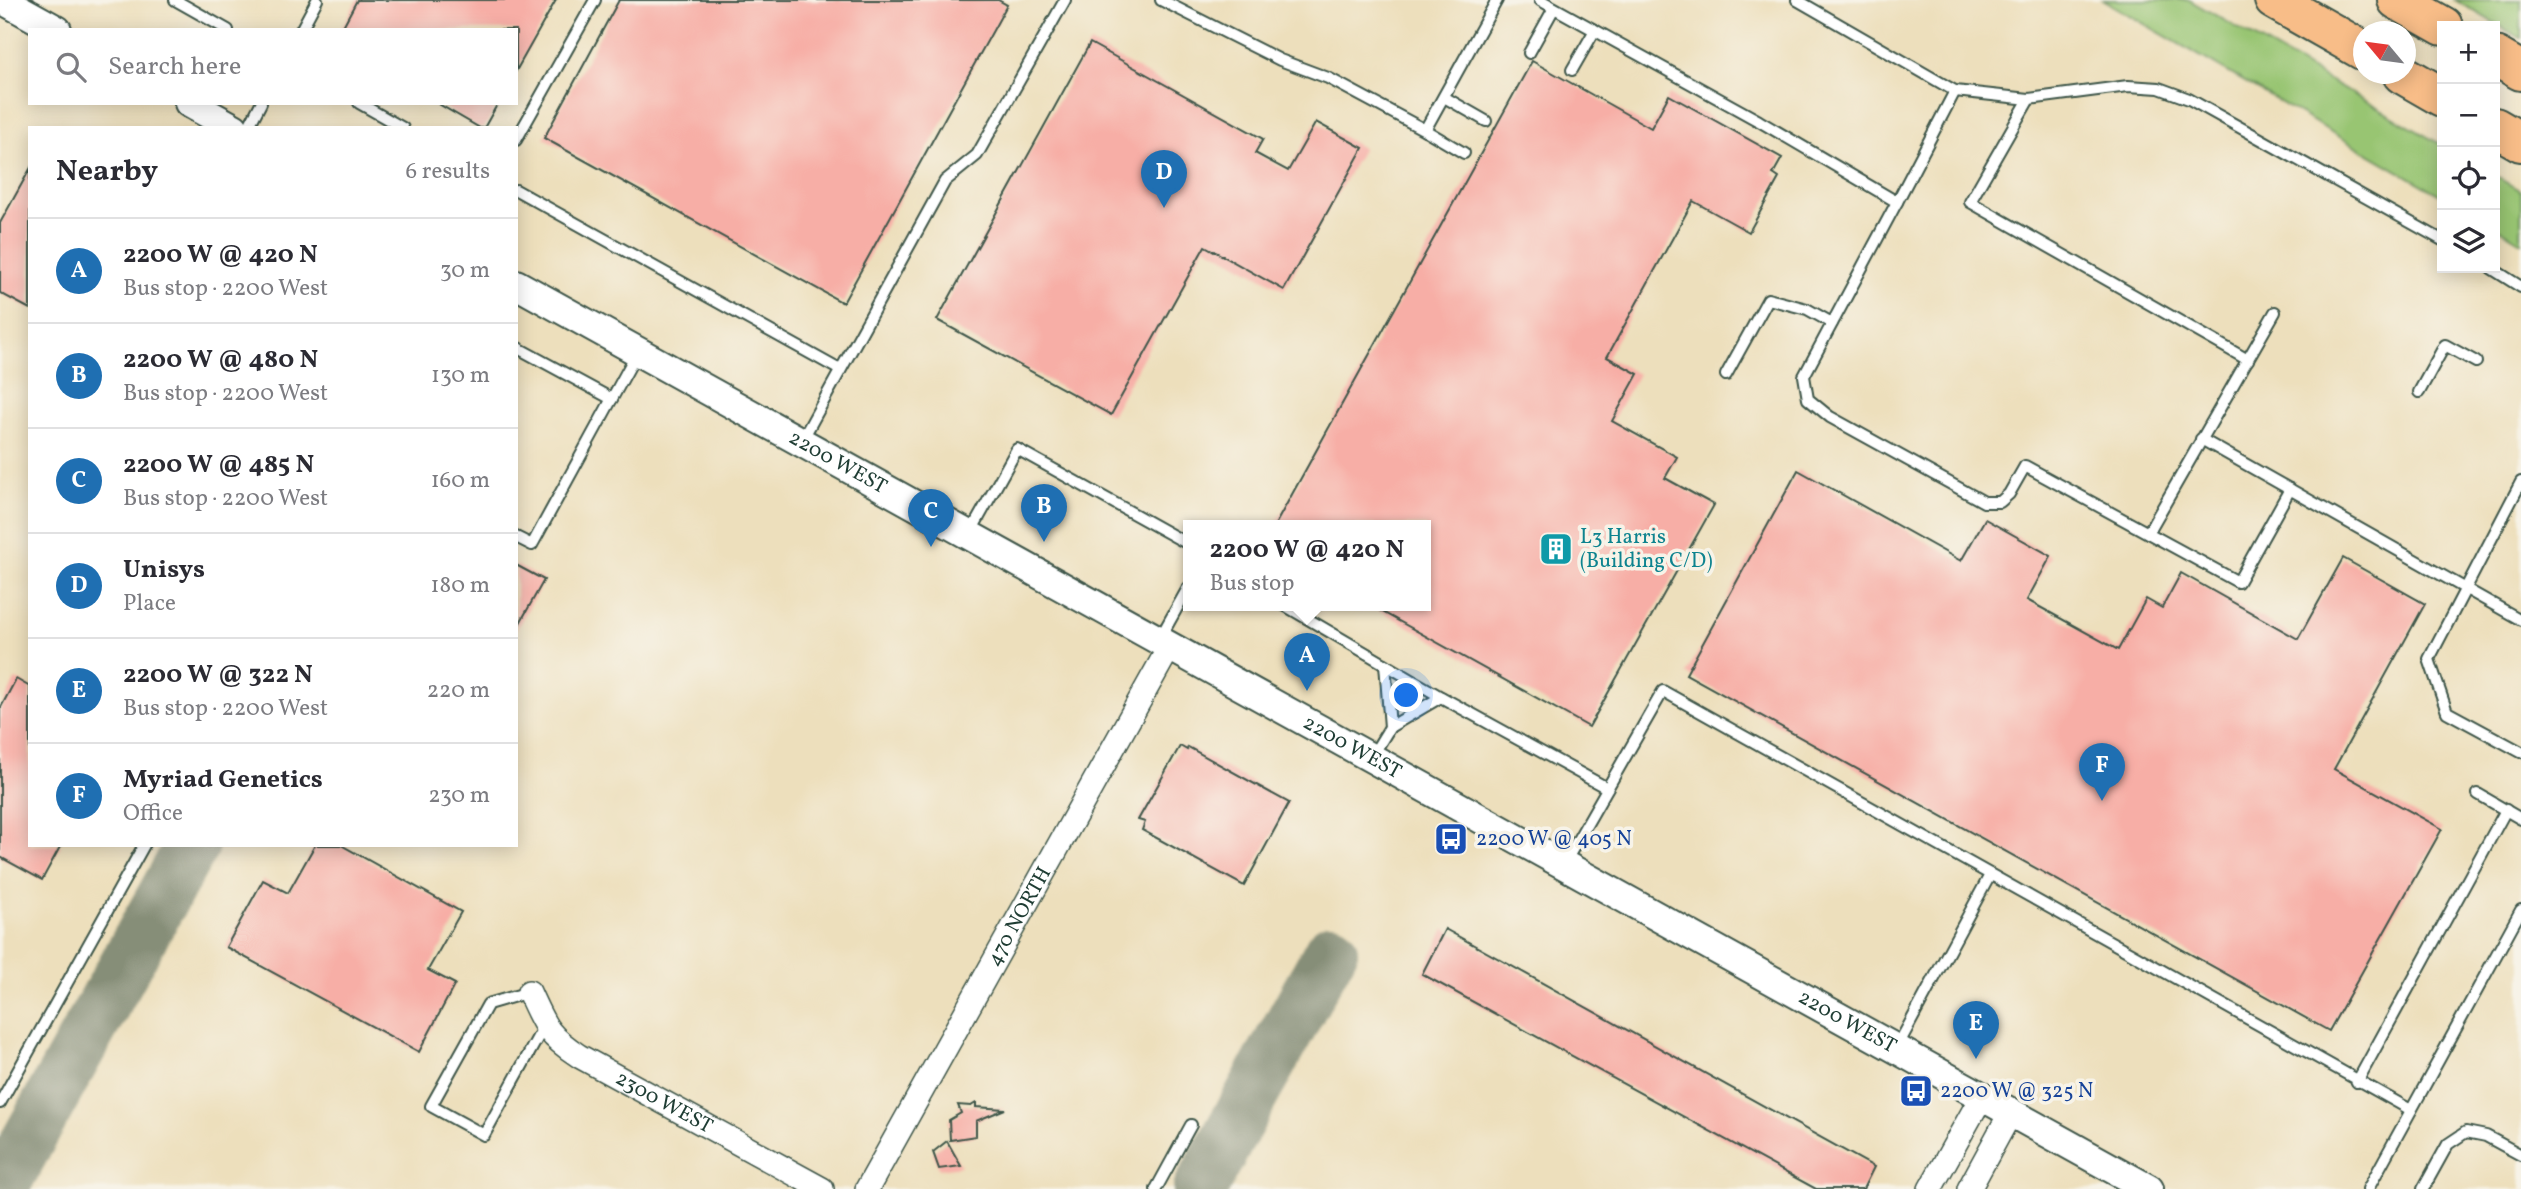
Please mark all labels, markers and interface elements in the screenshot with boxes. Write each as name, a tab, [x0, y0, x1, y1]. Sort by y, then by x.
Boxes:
north arrow	[2353, 21, 2416, 84]
map controls	[2437, 21, 2500, 273]
button: +	[2437, 21, 2500, 84]
search box	[28, 28, 518, 105]
icon: search	[52, 48, 90, 86]
text: Search here	[108, 49, 241, 85]
button: −	[2437, 84, 2500, 147]
button: locate	[2437, 147, 2500, 210]
pin: D	[1141, 150, 1187, 208]
text: Nearby	[56, 151, 158, 193]
text: 6 results	[406, 156, 490, 188]
button: layers	[2437, 210, 2500, 273]
text: 2200 W @ 420 N	[123, 237, 318, 273]
text: A	[71, 255, 87, 287]
text: 30 m	[440, 255, 490, 287]
text: Bus stop · 2200 West	[123, 273, 328, 305]
text: 2200 W @ 480 N	[123, 342, 318, 378]
text: B	[71, 360, 87, 392]
text: 130 m	[431, 360, 490, 392]
text: Bus stop · 2200 West	[123, 378, 328, 410]
street label: 2200 WEST	[783, 423, 892, 501]
text: 2200 W @ 485 N	[123, 447, 314, 483]
text: C	[72, 465, 86, 497]
text: 160 m	[431, 465, 490, 497]
text: Bus stop · 2200 West	[123, 483, 328, 515]
pin: B	[1021, 484, 1067, 542]
pin: C	[908, 489, 954, 547]
popup	[1183, 520, 1431, 611]
place label: L3 Harris (Building C/D)	[1580, 523, 1713, 576]
building icon: L3 Harris (Building C/D)	[1537, 530, 1575, 568]
text: 2200 W @ 420 N	[1210, 532, 1404, 568]
text: Unisys	[123, 552, 205, 588]
text: Bus stop	[1210, 568, 1294, 600]
text: D	[71, 570, 87, 602]
text: 180 m	[431, 570, 490, 602]
text: Place	[123, 588, 176, 620]
pin: A	[1284, 633, 1330, 691]
text: 2200 W @ 322 N	[123, 657, 313, 693]
text: E	[72, 675, 86, 707]
text: 220 m	[427, 675, 490, 707]
your location	[1389, 678, 1423, 712]
text: Bus stop · 2200 West	[123, 693, 328, 725]
street label: 2200 WEST	[1298, 708, 1407, 786]
pin: F	[2079, 743, 2125, 801]
text: Myriad Genetics	[123, 762, 323, 798]
text: F	[72, 780, 86, 812]
text: 230 m	[428, 780, 490, 812]
text: Office	[123, 798, 183, 830]
bus stop icon: 2200 W @ 405 N	[1432, 820, 1470, 858]
place label: 2200 W @ 405 N	[1476, 825, 1632, 854]
street label: 470 NORTH	[980, 861, 1059, 972]
street label: 2200 WEST	[1793, 983, 1902, 1061]
pin: E	[1953, 1001, 1999, 1059]
street label: 2300 WEST	[610, 1064, 718, 1141]
bus stop icon: 2200 W @ 325 N	[1897, 1072, 1935, 1110]
place label: 2200 W @ 325 N	[1940, 1077, 2093, 1106]

